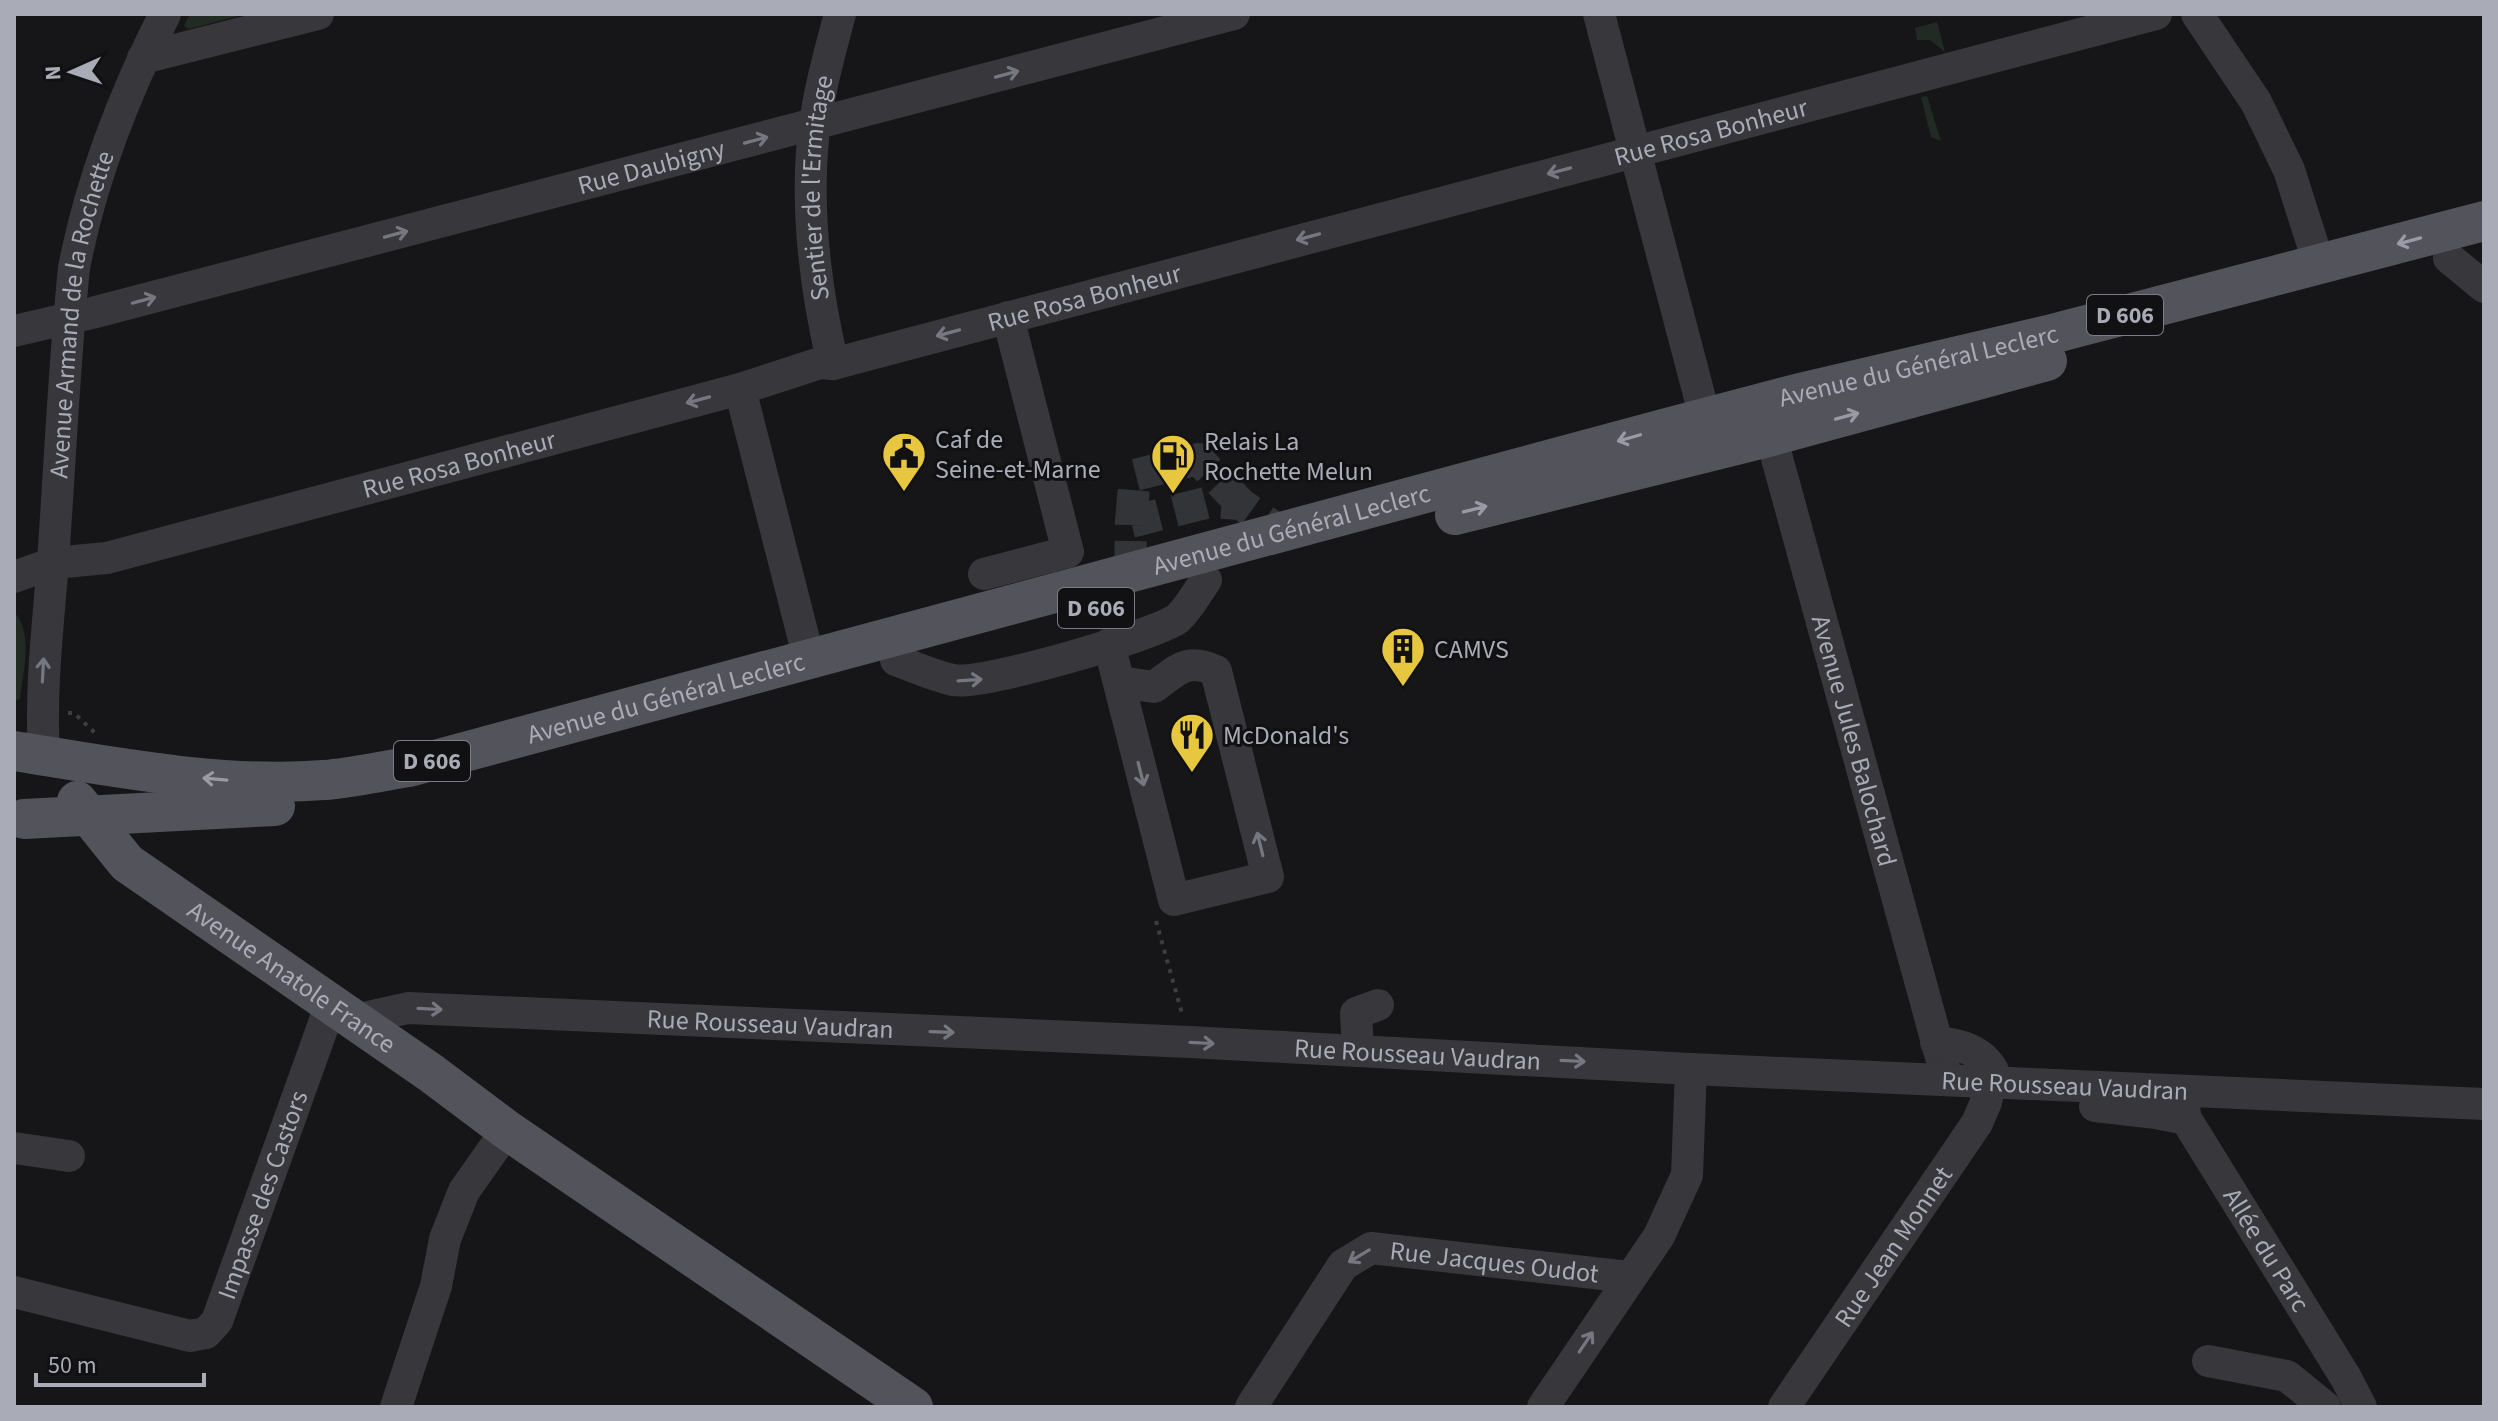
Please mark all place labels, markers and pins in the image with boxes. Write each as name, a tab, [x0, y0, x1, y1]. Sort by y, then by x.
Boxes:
place label: Caf de Seine-et-Marne	[935, 421, 1101, 488]
place label: Relais La Rochette Melun	[1204, 423, 1373, 490]
public building icon: Caf de Seine-et-Marne	[880, 430, 928, 493]
fuel station icon: Relais La Rochette Melun	[1149, 432, 1197, 495]
building icon: CAMVS	[1379, 625, 1427, 688]
place label: CAMVS	[1434, 631, 1509, 668]
restaurant icon: McDonald's	[1168, 711, 1216, 774]
place label: McDonald's	[1223, 717, 1349, 754]

